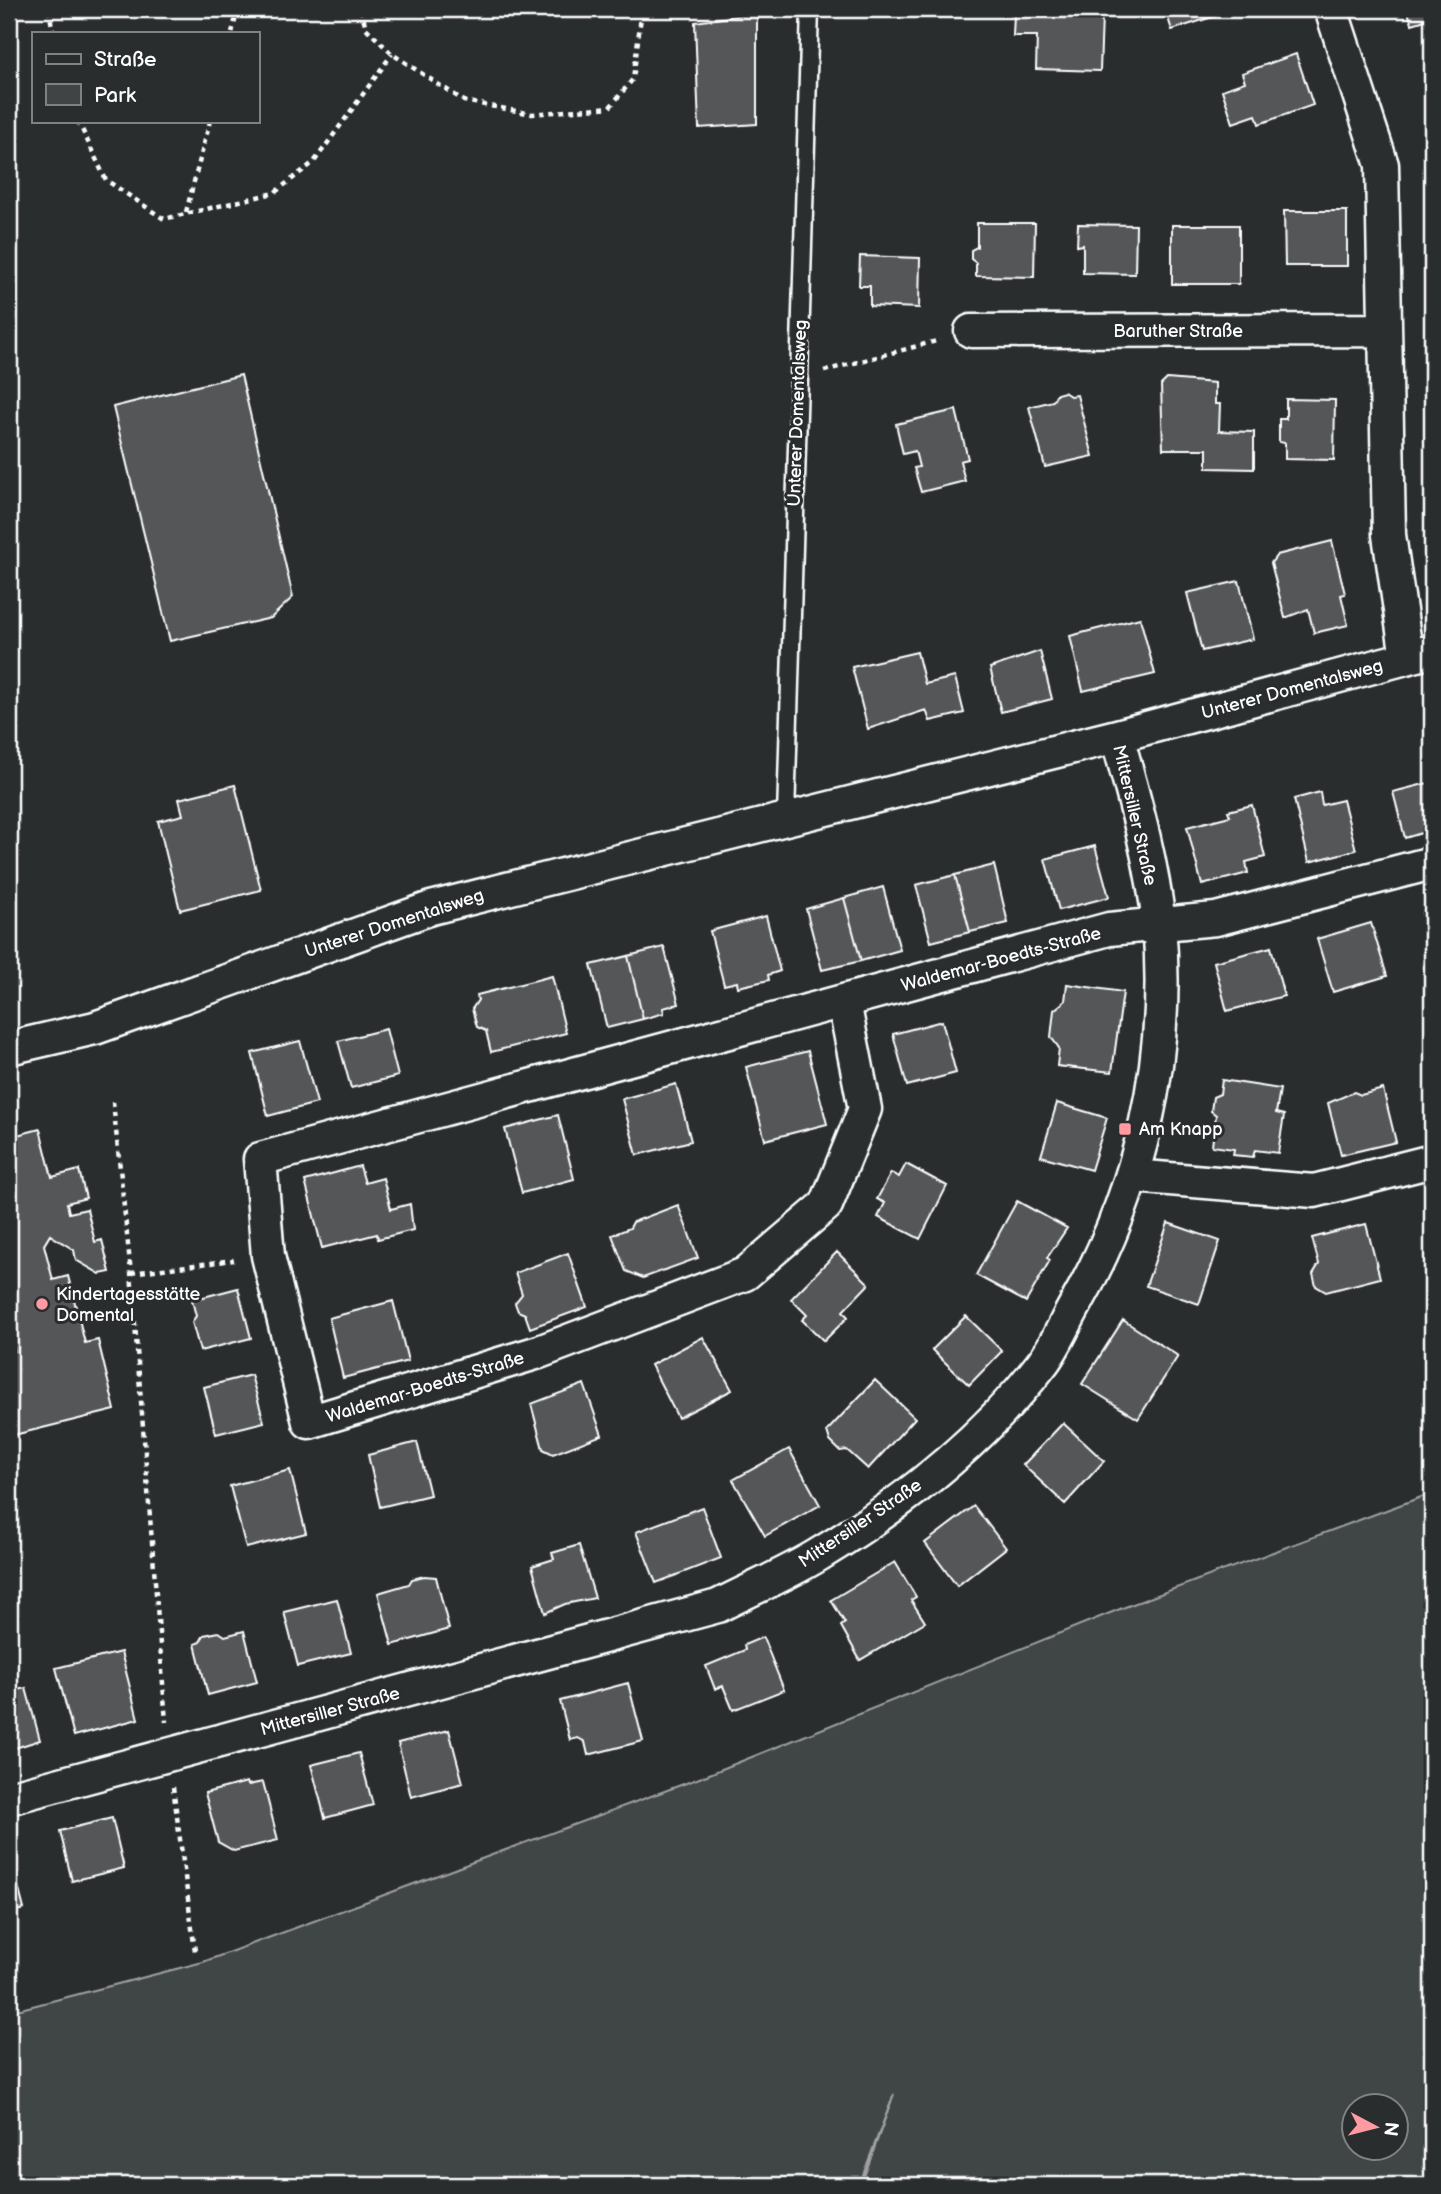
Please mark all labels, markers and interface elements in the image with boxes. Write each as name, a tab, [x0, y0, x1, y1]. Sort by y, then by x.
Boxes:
legend	[32, 32, 259, 122]
text: Straße	[94, 47, 156, 72]
text: Park	[94, 83, 137, 108]
street label: Unterer Domentalsweg	[784, 319, 811, 507]
street label: Baruther Straße	[1113, 321, 1243, 342]
street label: Unterer Domentalsweg	[1199, 655, 1385, 724]
street label: Mittersiller Straße	[1108, 743, 1161, 888]
street label: Unterer Domentalsweg	[302, 885, 486, 962]
street label: Waldemar-Boedts-Straße	[899, 923, 1104, 996]
place label: Am Knapp	[1139, 1119, 1223, 1140]
marker: Am Knapp	[1117, 1121, 1133, 1137]
place label: Kindertagesstätte Domental	[56, 1284, 200, 1326]
marker: Kindertagesstätte Domental	[34, 1296, 50, 1312]
street label: Waldemar-Boedts-Straße	[324, 1347, 527, 1428]
street label: Mittersiller Straße	[795, 1474, 926, 1572]
street label: Mittersiller Straße	[258, 1683, 403, 1740]
north arrow	[1340, 2092, 1410, 2162]
text: N	[1378, 2120, 1403, 2137]

